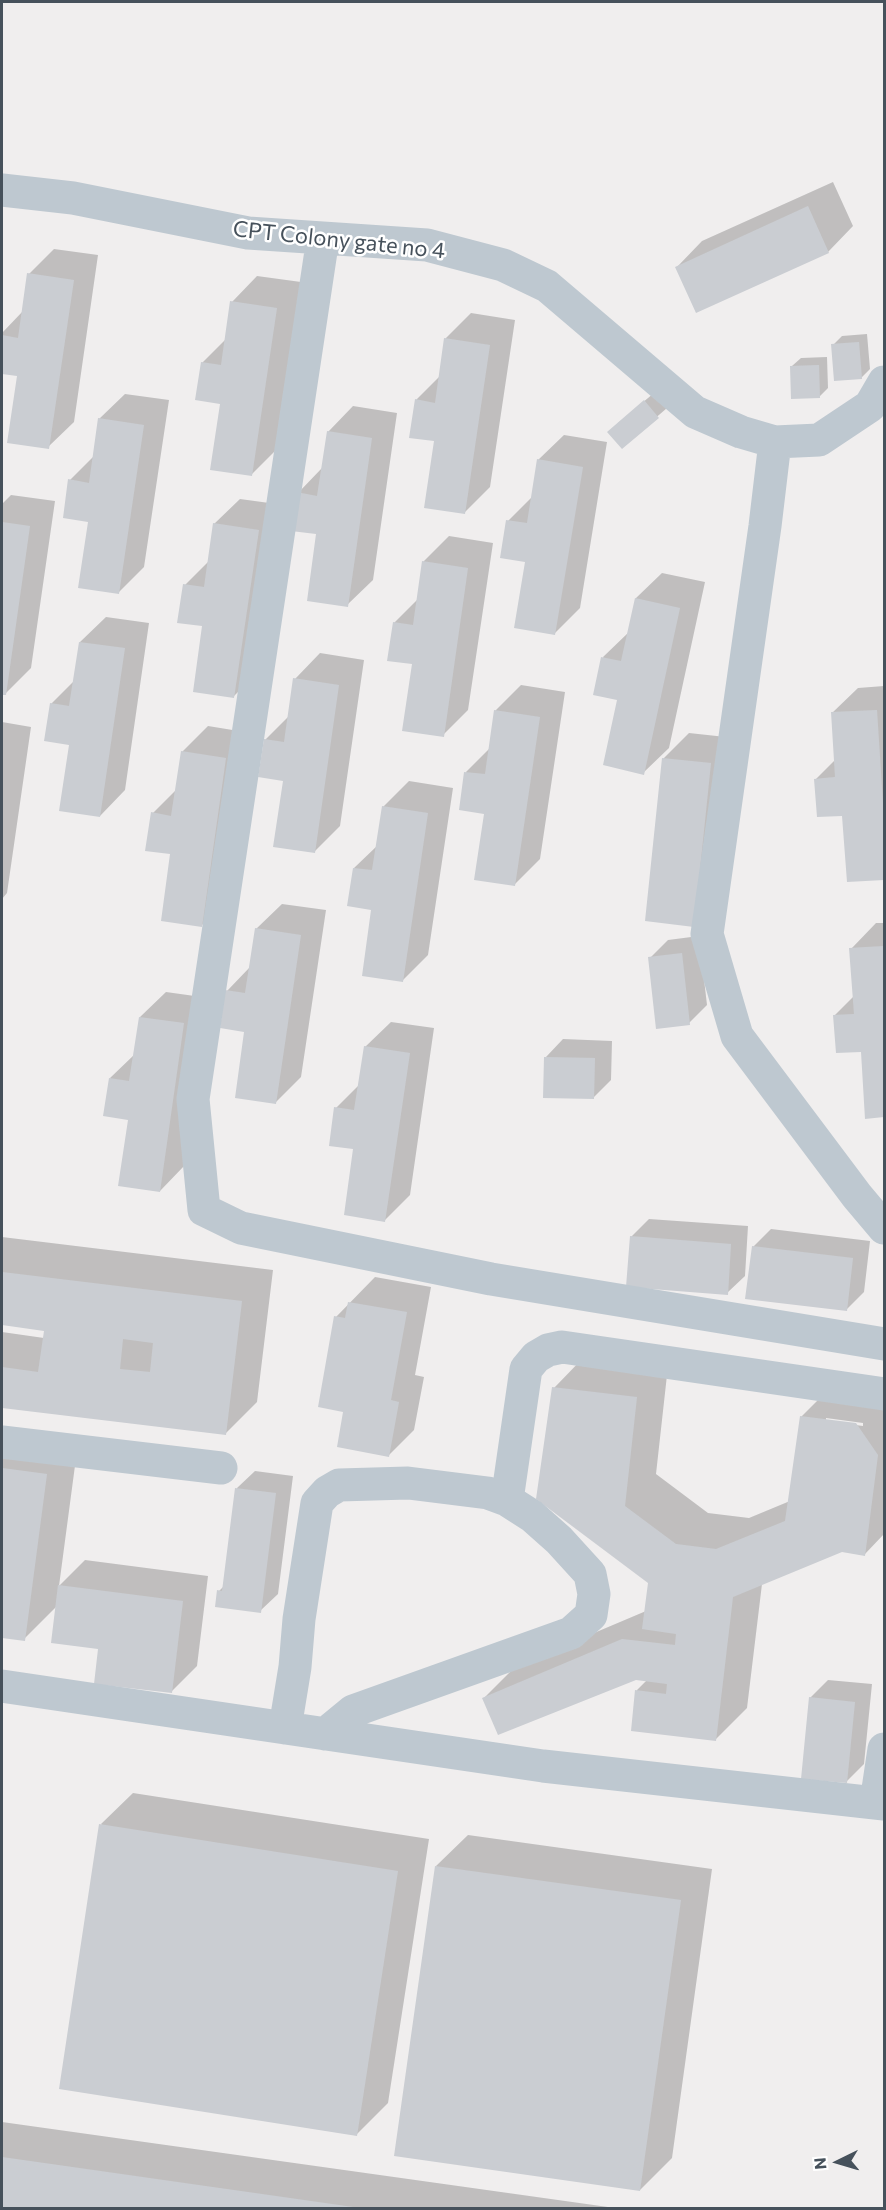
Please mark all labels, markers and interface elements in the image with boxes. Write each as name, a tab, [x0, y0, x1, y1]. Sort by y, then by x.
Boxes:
street label: CPT Colony gate no 4	[232, 216, 446, 264]
north arrow	[808, 2132, 868, 2192]
text: N	[810, 2157, 830, 2170]

